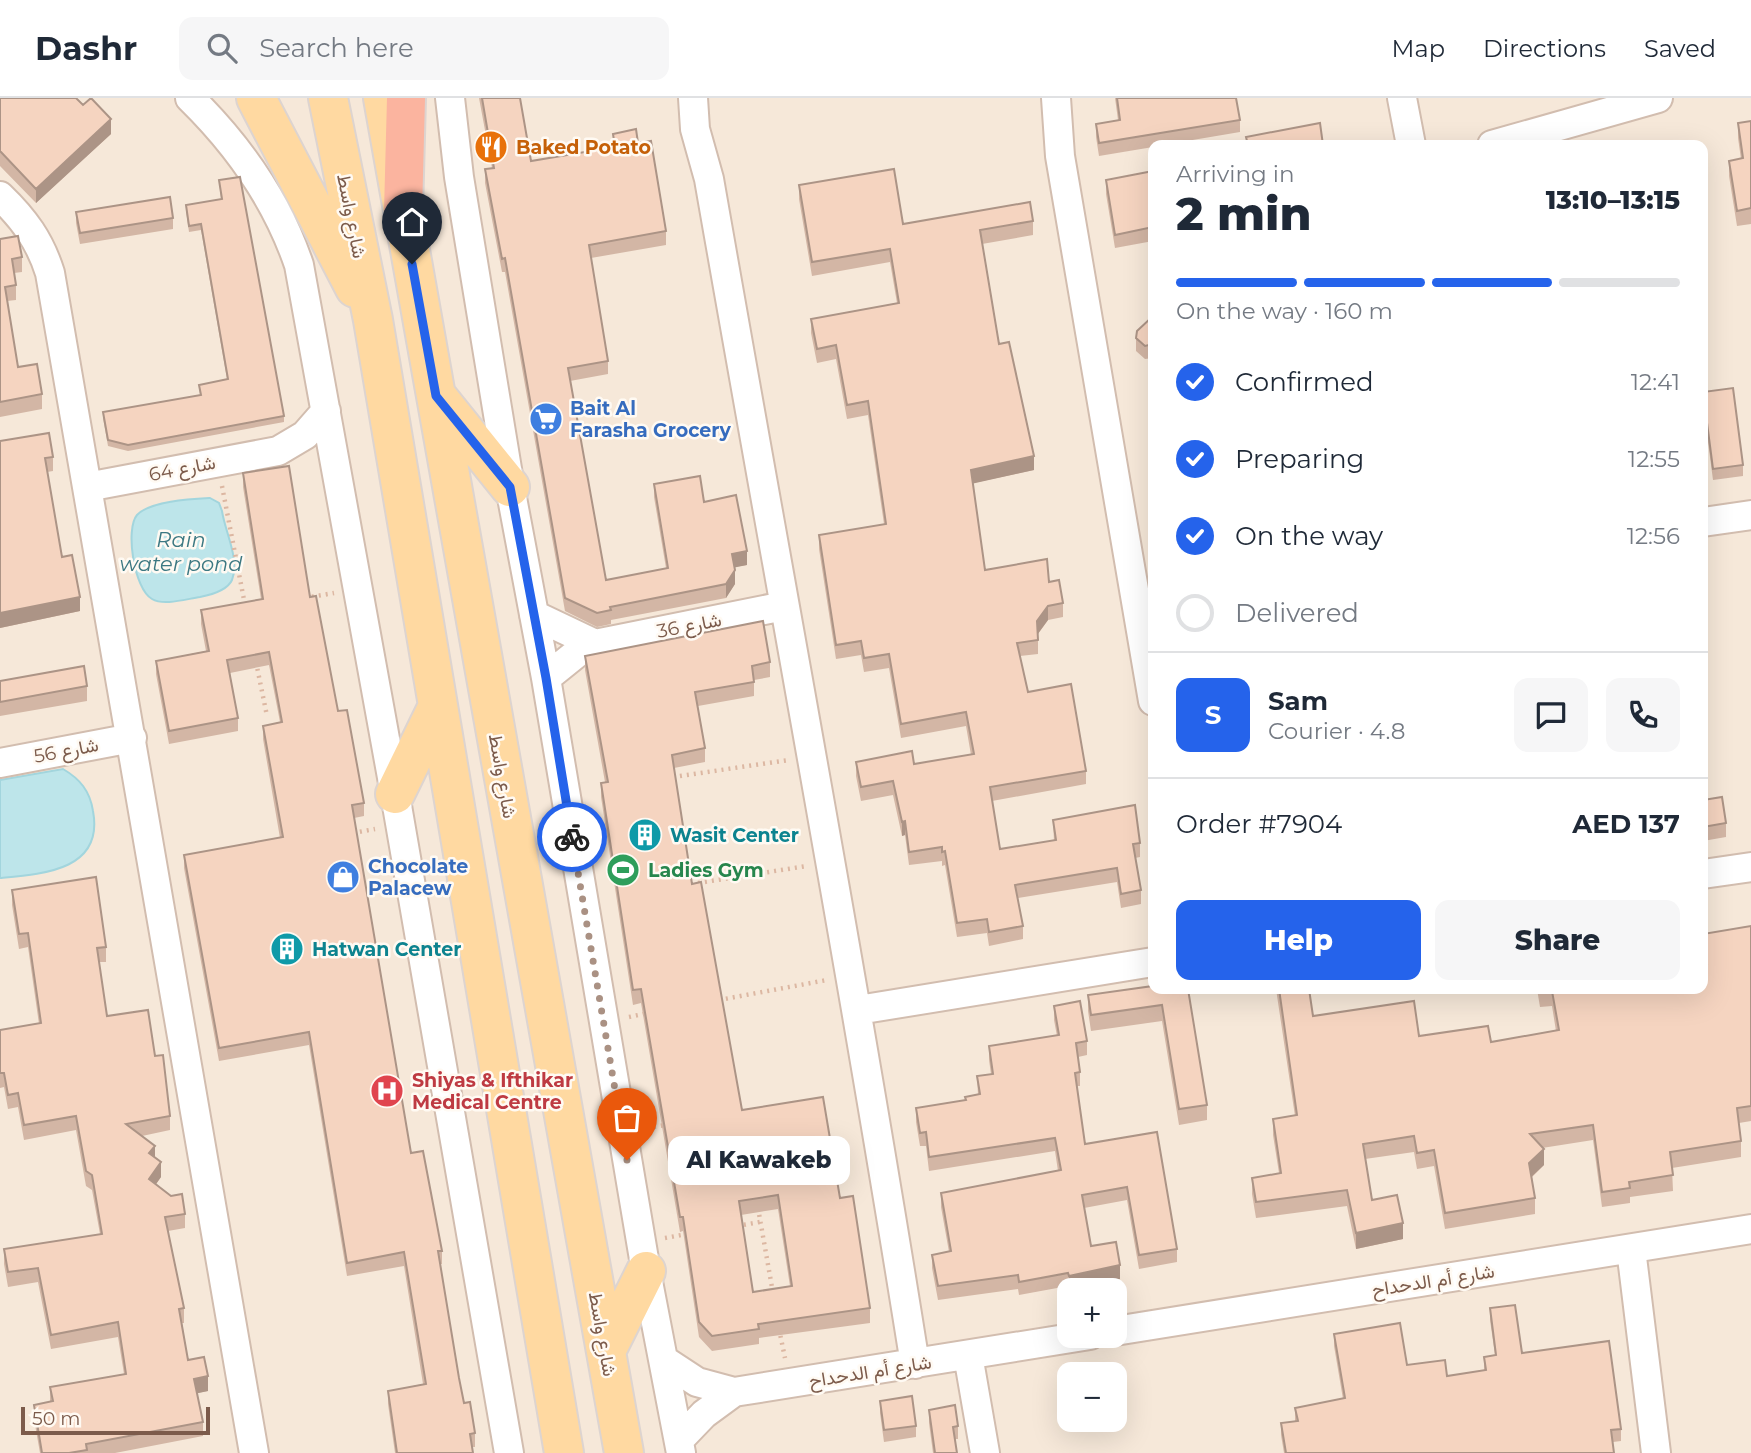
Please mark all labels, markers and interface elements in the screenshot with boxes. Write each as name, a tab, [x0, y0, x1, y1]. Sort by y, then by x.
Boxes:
search box	[179, 17, 669, 80]
text: Dashr	[35, 28, 137, 68]
icon: search	[203, 29, 241, 67]
text: Search here	[259, 32, 414, 64]
text: Map	[1392, 34, 1445, 63]
text: Directions	[1483, 34, 1606, 63]
text: Saved	[1644, 34, 1716, 63]
restaurant icon: Baked Potato	[472, 128, 510, 166]
place label: Baked Potato	[516, 136, 651, 159]
text: Arriving in	[1176, 160, 1295, 188]
street label: شارع واسط	[331, 172, 371, 260]
text: 13:10–13:15	[1546, 184, 1680, 216]
text: 2 min	[1176, 185, 1311, 242]
pin	[382, 192, 442, 264]
icon: home	[393, 203, 431, 241]
text: On the way · 160 m	[1176, 297, 1393, 325]
icon: check	[1176, 363, 1214, 401]
text: Confirmed	[1235, 366, 1374, 398]
text: 12:41	[1631, 368, 1680, 396]
place label: Bait Al Farasha Grocery	[570, 397, 731, 442]
supermarket icon: Bait Al Farasha Grocery	[527, 400, 565, 438]
icon: check	[1176, 440, 1214, 478]
text: Preparing	[1235, 443, 1364, 475]
text: 12:55	[1628, 445, 1680, 473]
street label: شارع 64	[147, 451, 218, 487]
icon: check	[1176, 517, 1214, 555]
text: On the way	[1235, 520, 1383, 552]
text: 12:56	[1627, 522, 1680, 550]
water label: Rain water pond	[120, 527, 243, 576]
text: Delivered	[1235, 597, 1359, 629]
street label: شارع 36	[655, 608, 724, 644]
button: chat	[1514, 678, 1588, 752]
button: phone	[1606, 678, 1680, 752]
text: Sam	[1268, 685, 1328, 717]
text: S	[1205, 699, 1221, 731]
text: Courier · 4.8	[1268, 717, 1405, 745]
street label: شارع واسط	[483, 732, 521, 820]
street label: شارع 56	[32, 733, 101, 769]
courier	[537, 802, 607, 872]
text: Order #7904	[1176, 808, 1342, 840]
text: AED 137	[1572, 808, 1680, 840]
building icon: Wasit Center	[626, 816, 664, 854]
icon: bike	[553, 818, 591, 856]
place label: Wasit Center	[670, 824, 799, 847]
sports icon: Ladies Gym	[604, 851, 642, 889]
place label: Chocolate Palacew	[368, 855, 468, 900]
shop icon: Chocolate Palacew	[324, 858, 362, 896]
place label: Ladies Gym	[648, 859, 764, 882]
button: Help	[1176, 900, 1421, 980]
button: Share	[1435, 900, 1680, 980]
building icon: Hatwan Center	[268, 930, 306, 968]
place label: Hatwan Center	[312, 938, 461, 961]
place label: Shiyas & Ifthikar Medical Centre	[412, 1069, 573, 1114]
hospital icon: Shiyas & Ifthikar Medical Centre	[368, 1072, 406, 1110]
pin	[597, 1088, 657, 1160]
icon: bag	[608, 1099, 646, 1137]
callout: Al Kawakeb	[669, 1136, 851, 1184]
text: Al Kawakeb	[687, 1146, 831, 1174]
street label: شارع أم الدحداح	[1370, 1259, 1496, 1303]
map controls	[1057, 1278, 1127, 1432]
button: +	[1057, 1278, 1127, 1348]
street label: شارع واسط	[583, 1290, 621, 1378]
street label: شارع أم الدحداح	[807, 1350, 933, 1394]
button: −	[1057, 1362, 1127, 1432]
scale bar	[21, 1404, 210, 1436]
text: 50 m	[32, 1407, 80, 1430]

